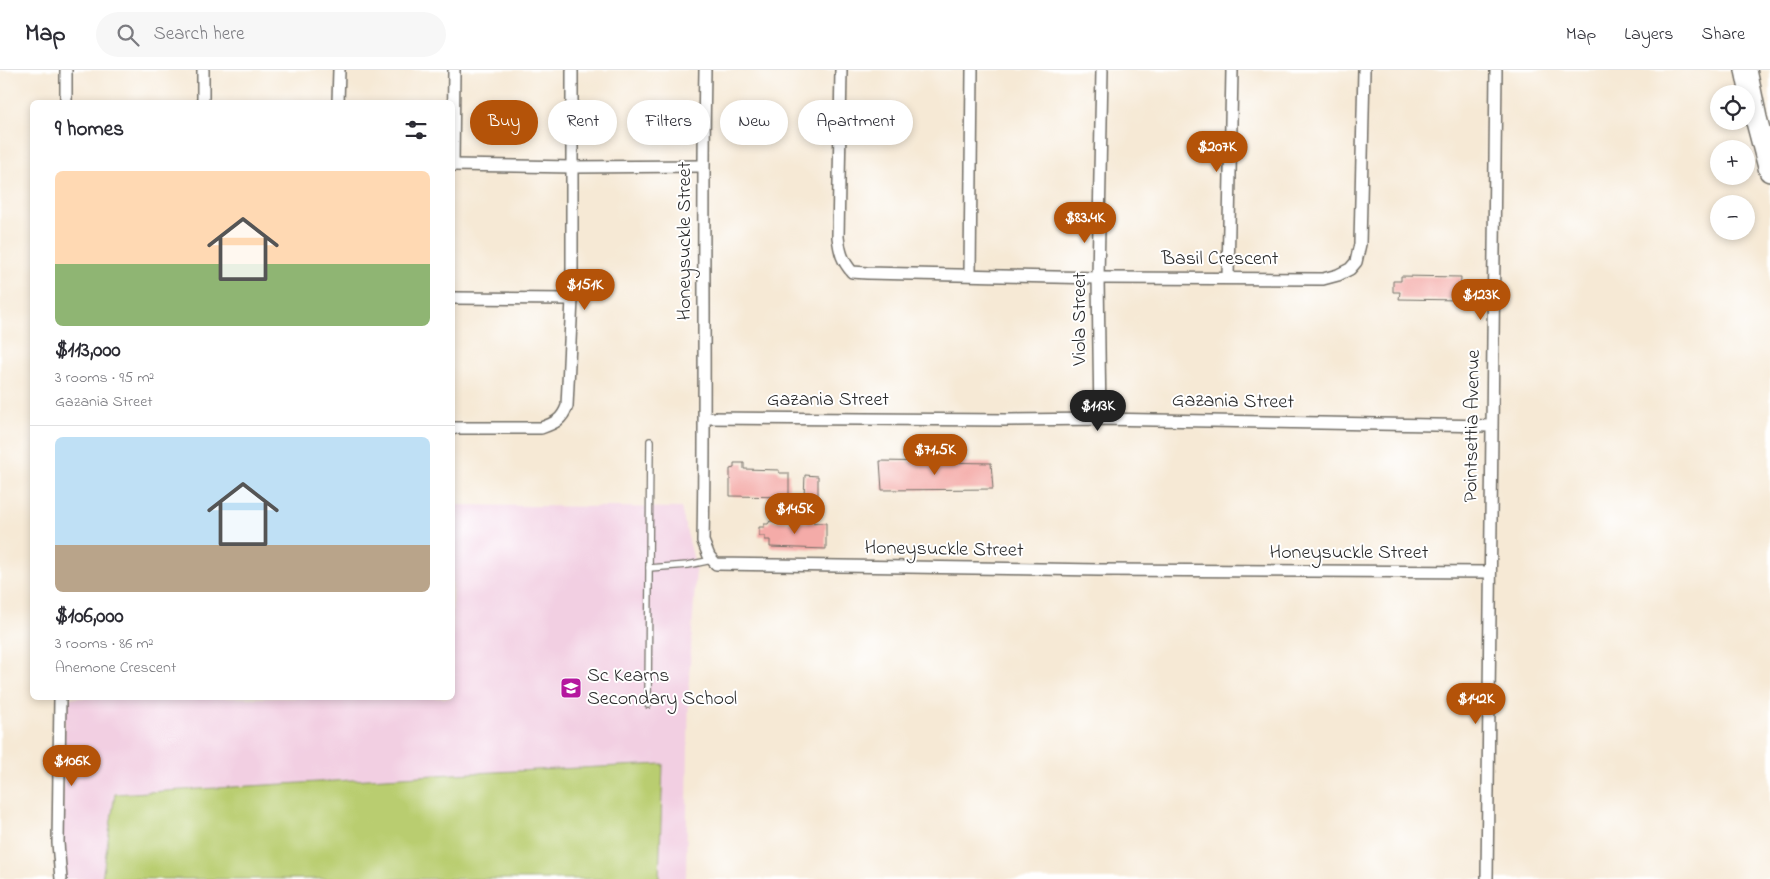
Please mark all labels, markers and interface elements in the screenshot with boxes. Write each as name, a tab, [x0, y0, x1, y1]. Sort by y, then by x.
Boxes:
search box	[96, 12, 446, 57]
text: Map	[25, 17, 66, 52]
icon: search	[114, 21, 142, 49]
text: Search here	[154, 21, 245, 48]
text: Map	[1566, 22, 1596, 48]
text: Layers	[1624, 22, 1674, 48]
text: Share	[1702, 22, 1745, 48]
map controls	[1710, 85, 1755, 240]
button: locate	[1710, 85, 1755, 130]
chip: Buy	[470, 100, 538, 145]
chip: Rent	[548, 100, 617, 145]
chip: Filters	[627, 100, 710, 145]
chip: New	[720, 100, 788, 145]
chip: Apartment	[798, 100, 913, 145]
text: 9 homes	[55, 115, 124, 145]
icon: filters	[402, 116, 430, 144]
pin: $207K	[1182, 131, 1252, 173]
text: $207K	[1198, 135, 1236, 159]
button: +	[1710, 140, 1755, 185]
street label: Honeysuckle Street	[671, 161, 700, 320]
button: −	[1710, 195, 1755, 240]
pin: $83.4K	[1044, 202, 1126, 244]
icon: home	[198, 204, 288, 294]
text: $83.4K	[1065, 206, 1105, 230]
street label: Basil Crescent	[1160, 245, 1279, 274]
pin: $151K	[550, 268, 620, 311]
street label: Viola Street	[1066, 272, 1095, 367]
text: $151K	[567, 273, 603, 297]
pin: $123K	[1446, 278, 1516, 321]
text: $123K	[1462, 283, 1500, 307]
text: $113,000	[55, 336, 121, 366]
street label: Pointsettia Avenue	[1457, 349, 1489, 503]
text: 3 rooms · 95 m²	[55, 366, 154, 390]
street label: Gazania Street	[767, 386, 889, 415]
street label: Gazania Street	[1172, 386, 1295, 418]
text: Gazania Street	[55, 390, 153, 414]
pin: $113K	[1063, 390, 1133, 432]
text: $113K	[1081, 394, 1115, 418]
pin: $71.5K	[894, 434, 976, 476]
text: $71.5K	[914, 438, 956, 462]
icon: home	[198, 469, 288, 559]
pin: $145K	[760, 492, 830, 535]
text: $145K	[776, 497, 814, 521]
street label: Honeysuckle Street	[864, 534, 1024, 566]
street label: Honeysuckle Street	[1270, 539, 1429, 568]
text: $106,000	[55, 602, 124, 632]
text: 3 rooms · 86 m²	[55, 632, 153, 656]
text: Anemone Crescent	[55, 656, 176, 680]
place label: Sc Kearns Secondary School	[587, 662, 737, 714]
school or university icon: Sc Kearns Secondary School	[559, 676, 583, 700]
pin: $142K	[1441, 682, 1511, 725]
text: $142K	[1457, 687, 1495, 711]
pin: $106K	[37, 744, 107, 787]
text: $106K	[54, 749, 90, 773]

